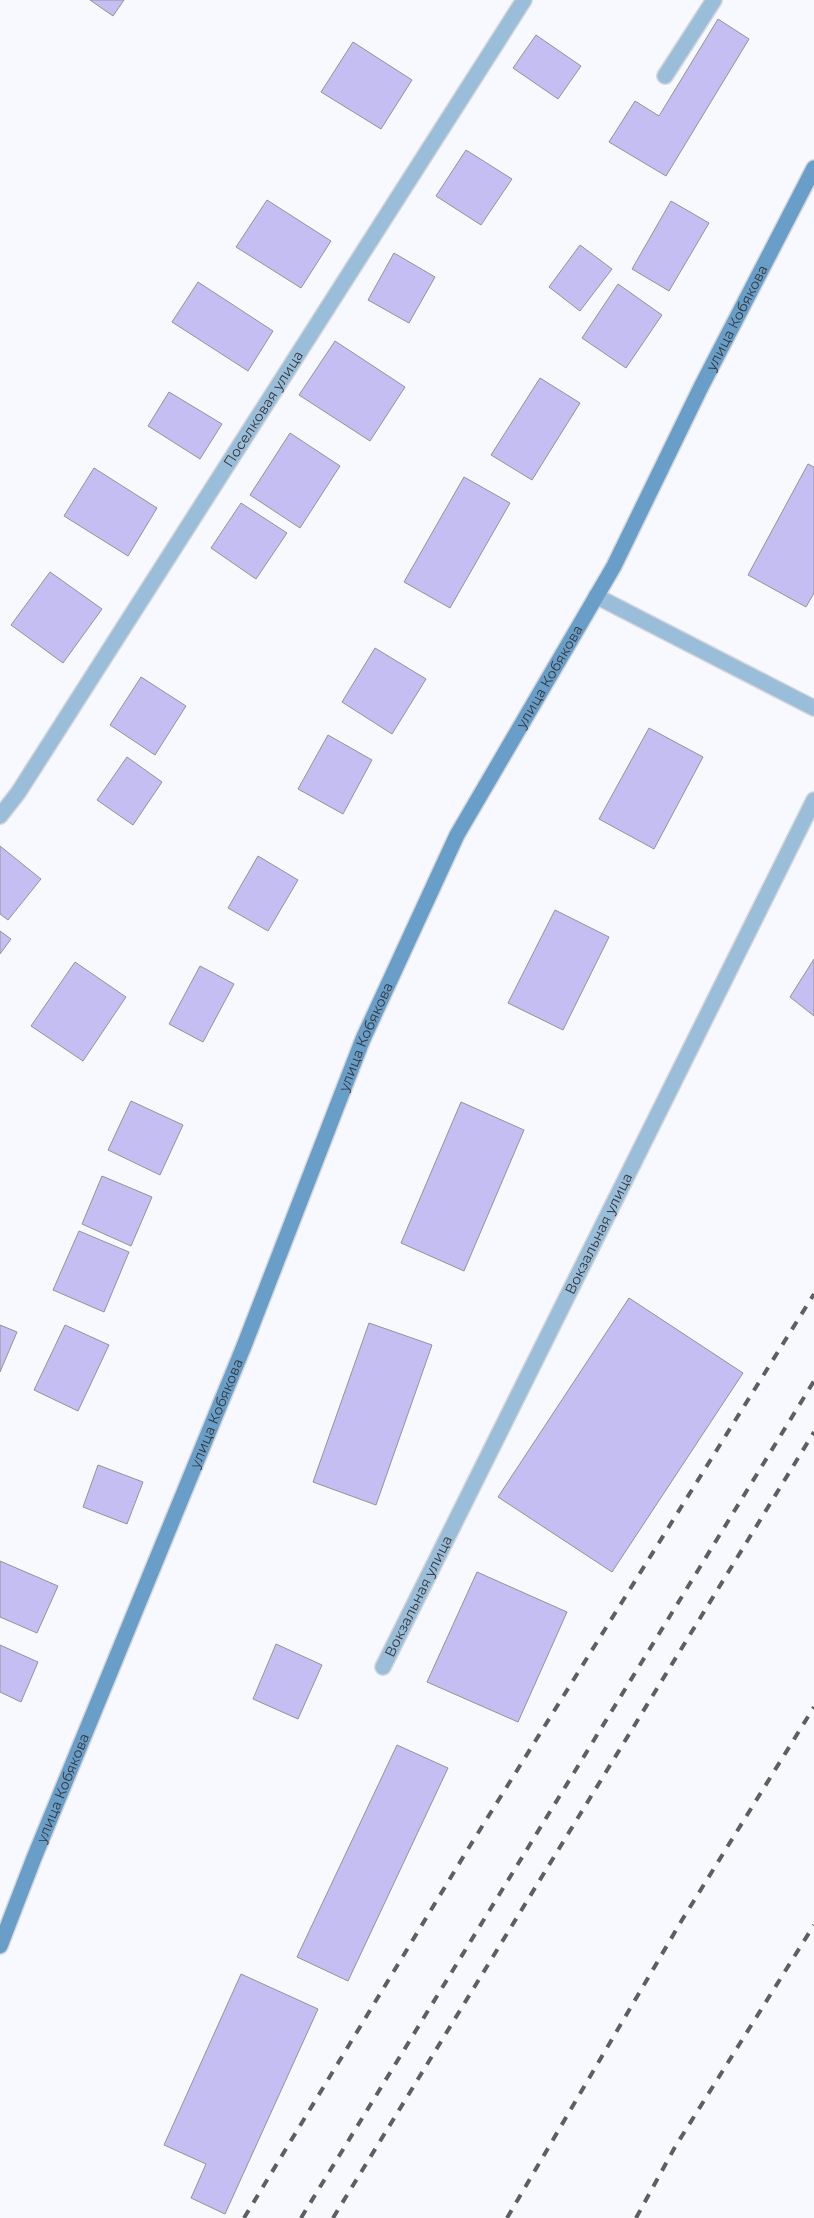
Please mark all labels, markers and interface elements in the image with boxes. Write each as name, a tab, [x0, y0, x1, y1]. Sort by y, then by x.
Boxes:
street label: улица Кобякова	[702, 262, 771, 375]
street label: Поселковая улица	[219, 347, 307, 471]
street label: улица Кобякова	[512, 622, 587, 732]
street label: улица Кобякова	[334, 979, 397, 1095]
street label: Вокзальная улица	[561, 1170, 636, 1297]
street label: улица Кобякова	[186, 1356, 247, 1472]
street label: Вокзальная улица	[380, 1532, 456, 1660]
street label: улица Кобякова	[32, 1731, 93, 1846]

